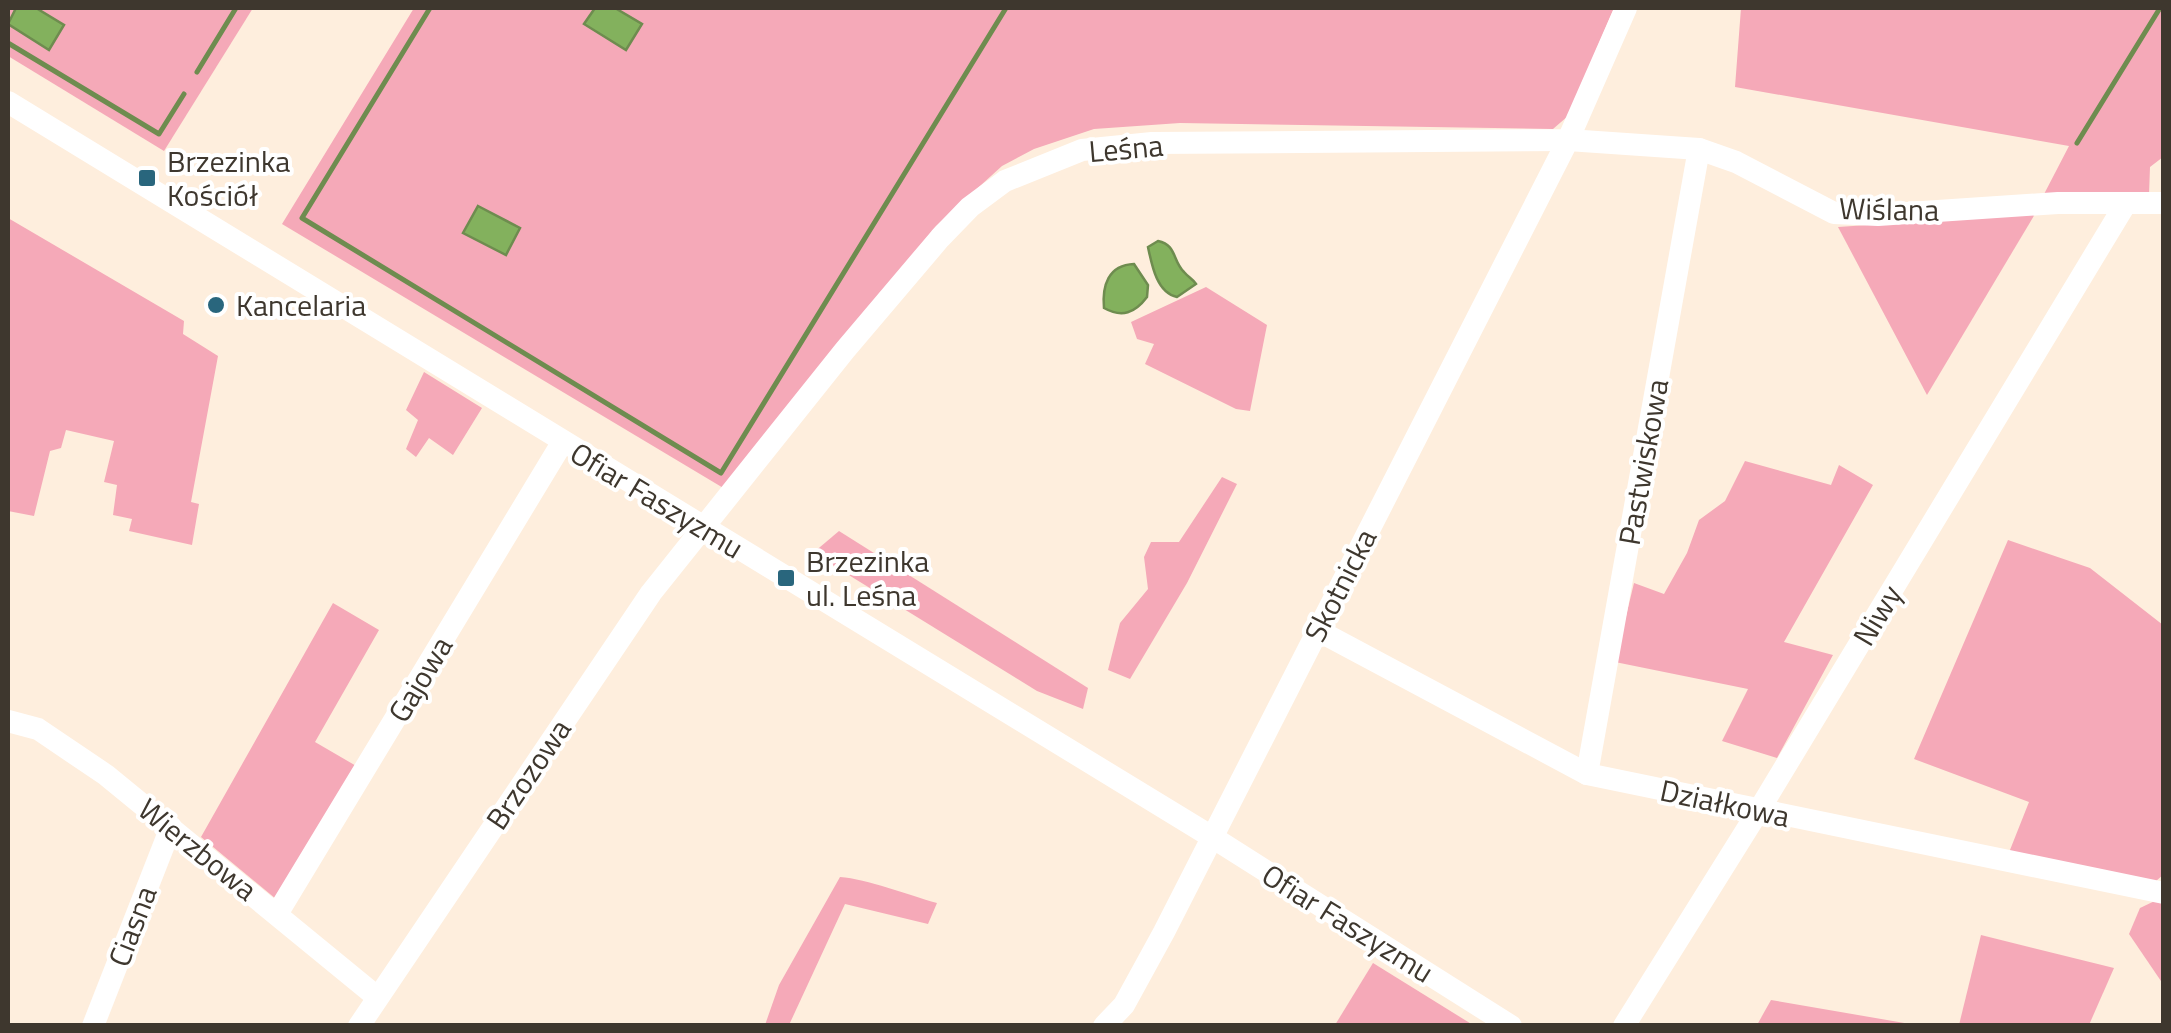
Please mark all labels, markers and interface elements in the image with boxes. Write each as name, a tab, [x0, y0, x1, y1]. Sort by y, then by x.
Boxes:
street label: Leśna	[1087, 122, 1165, 174]
place label: Brzezinka Kościół	[167, 138, 290, 218]
marker: Brzezinka Kościół	[136, 167, 158, 189]
street label: Wiślana	[1839, 185, 1939, 233]
place label: Kancelaria	[236, 282, 366, 328]
marker: Kancelaria	[205, 294, 227, 316]
street label: Pastwiskowa	[1606, 375, 1680, 549]
street label: Ofiar Faszyzmu	[562, 430, 752, 570]
street label: Skotnicka	[1292, 520, 1388, 650]
place label: Brzezinka ul. Leśna	[806, 538, 929, 618]
marker: Brzezinka ul. Leśna	[775, 567, 797, 589]
street label: Niwy	[1841, 576, 1913, 654]
street label: Gajowa	[376, 627, 464, 731]
street label: Brzozowa	[474, 709, 582, 839]
street label: Działkowa	[1656, 767, 1794, 839]
street label: Wierzbowa	[129, 787, 267, 911]
street label: Ofiar Faszyzmu	[1253, 852, 1443, 994]
street label: Ciasna	[96, 879, 168, 973]

